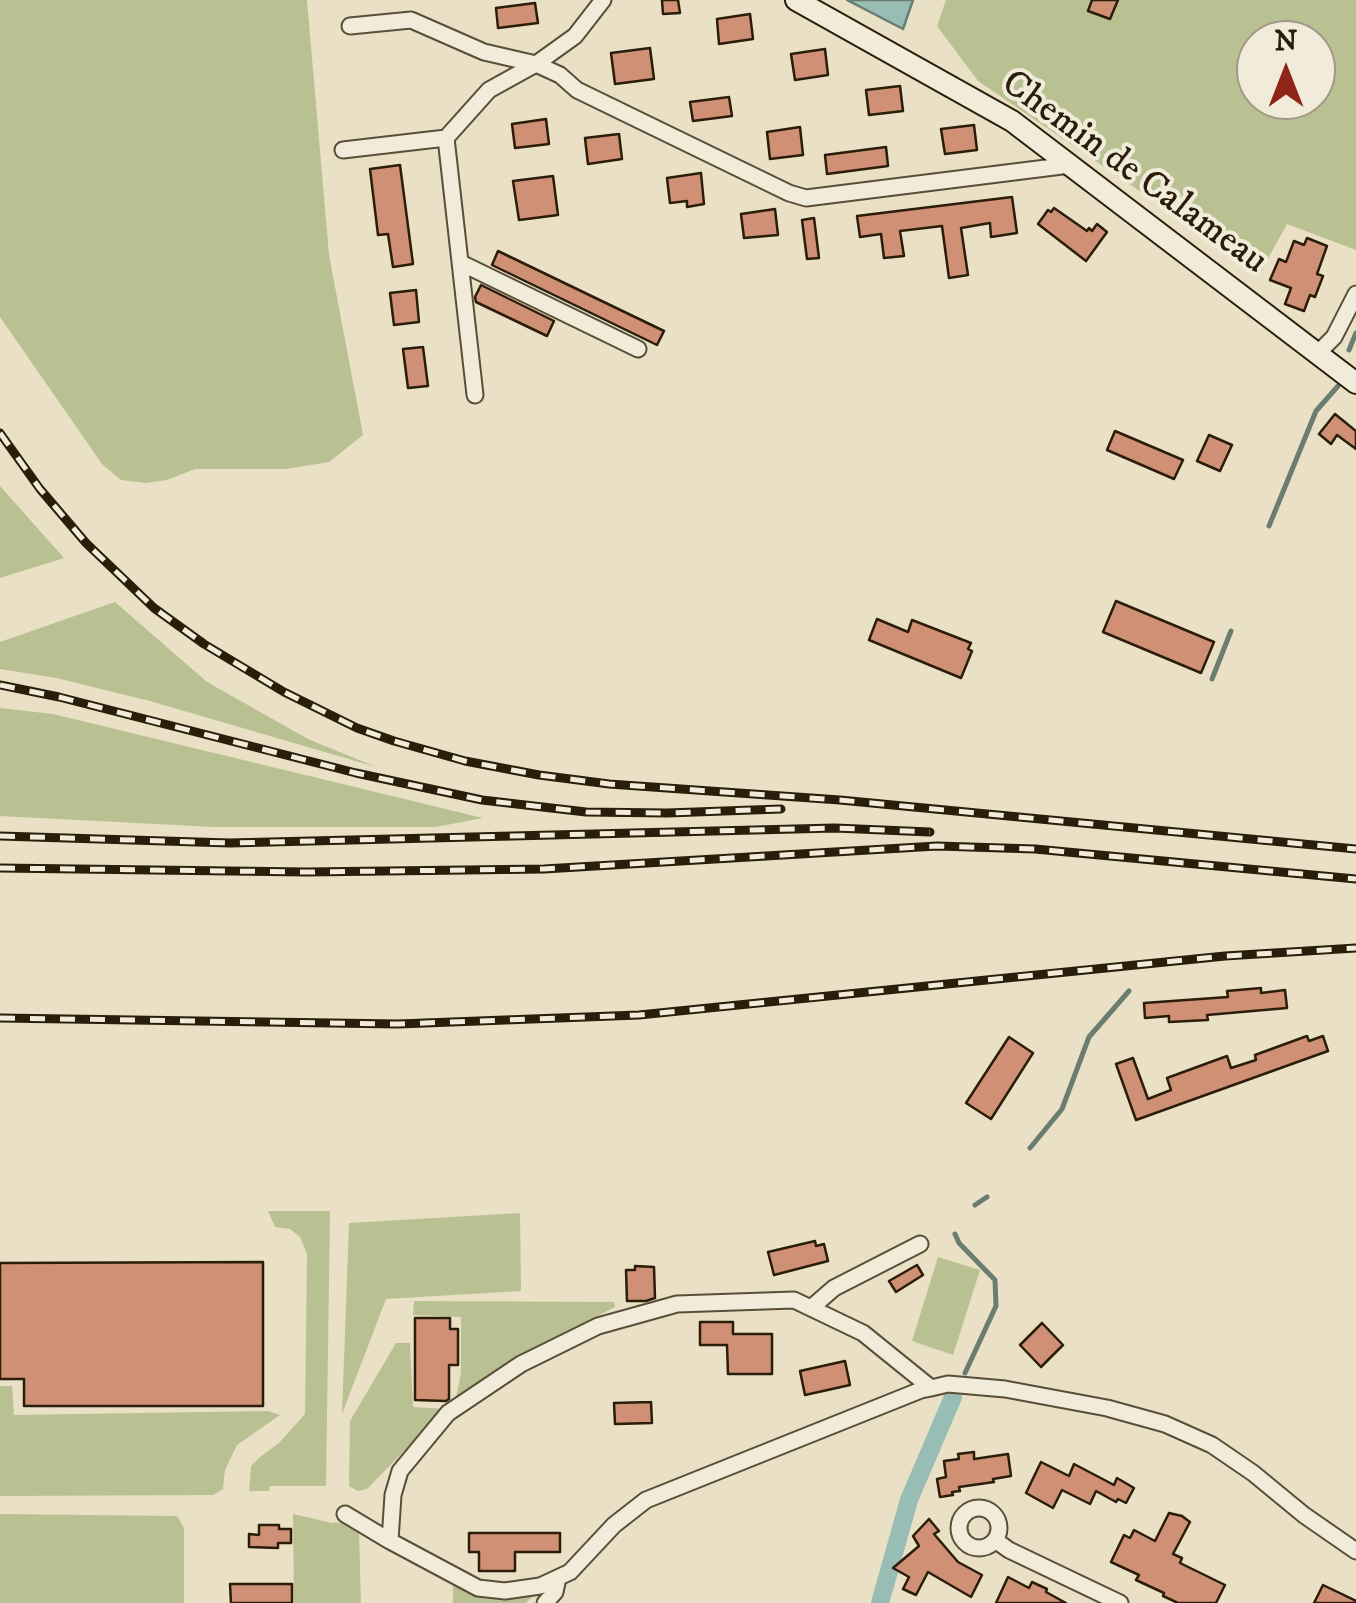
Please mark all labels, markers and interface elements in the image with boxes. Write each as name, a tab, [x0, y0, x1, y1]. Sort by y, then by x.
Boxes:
north arrow	[1236, 20, 1336, 120]
text: N	[1275, 24, 1297, 59]
street label: Chemin de Calameau	[991, 62, 1275, 286]

